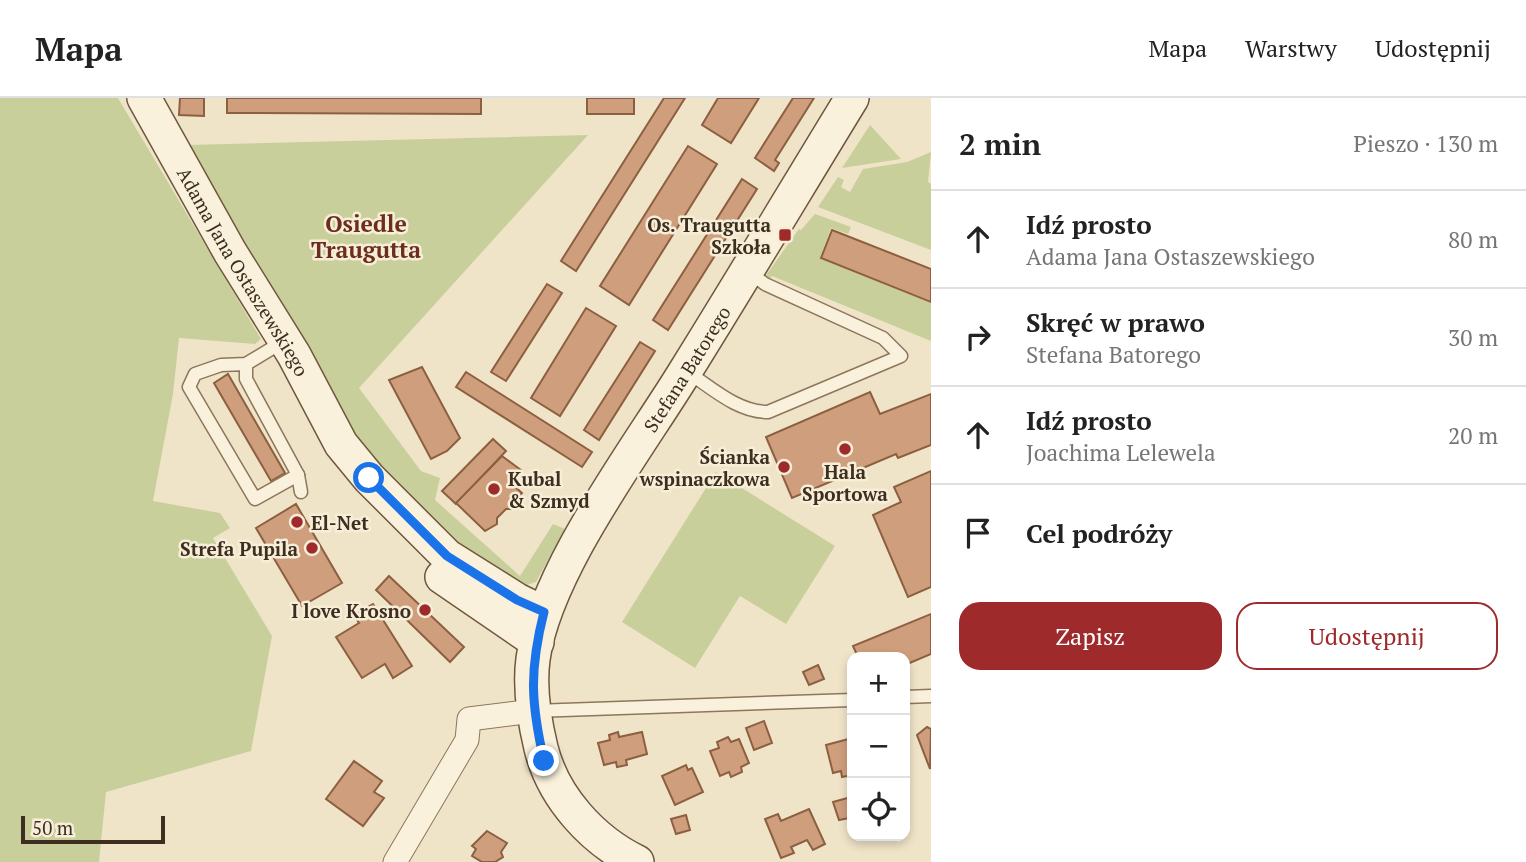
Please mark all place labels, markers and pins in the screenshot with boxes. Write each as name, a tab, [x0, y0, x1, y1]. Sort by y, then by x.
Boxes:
place label: Os. Traugutta Szkoła	[647, 212, 771, 259]
marker: Os. Traugutta Szkoła	[777, 227, 793, 243]
marker: Hala Sportowa	[837, 441, 853, 457]
place label: Ścianka wspinaczkowa	[639, 444, 770, 491]
marker: Ścianka wspinaczkowa	[776, 459, 792, 475]
place label: Hala Sportowa	[802, 459, 888, 506]
place label: Kubal & Szmyd	[508, 466, 590, 513]
marker: Kubal & Szmyd	[486, 481, 502, 497]
place label: El-Net	[311, 510, 369, 535]
marker: El-Net	[289, 514, 305, 530]
place label: Strefa Pupila	[180, 536, 298, 561]
marker: Strefa Pupila	[304, 540, 320, 556]
place label: I love Krosno	[291, 598, 411, 623]
marker: I love Krosno	[417, 602, 433, 618]

